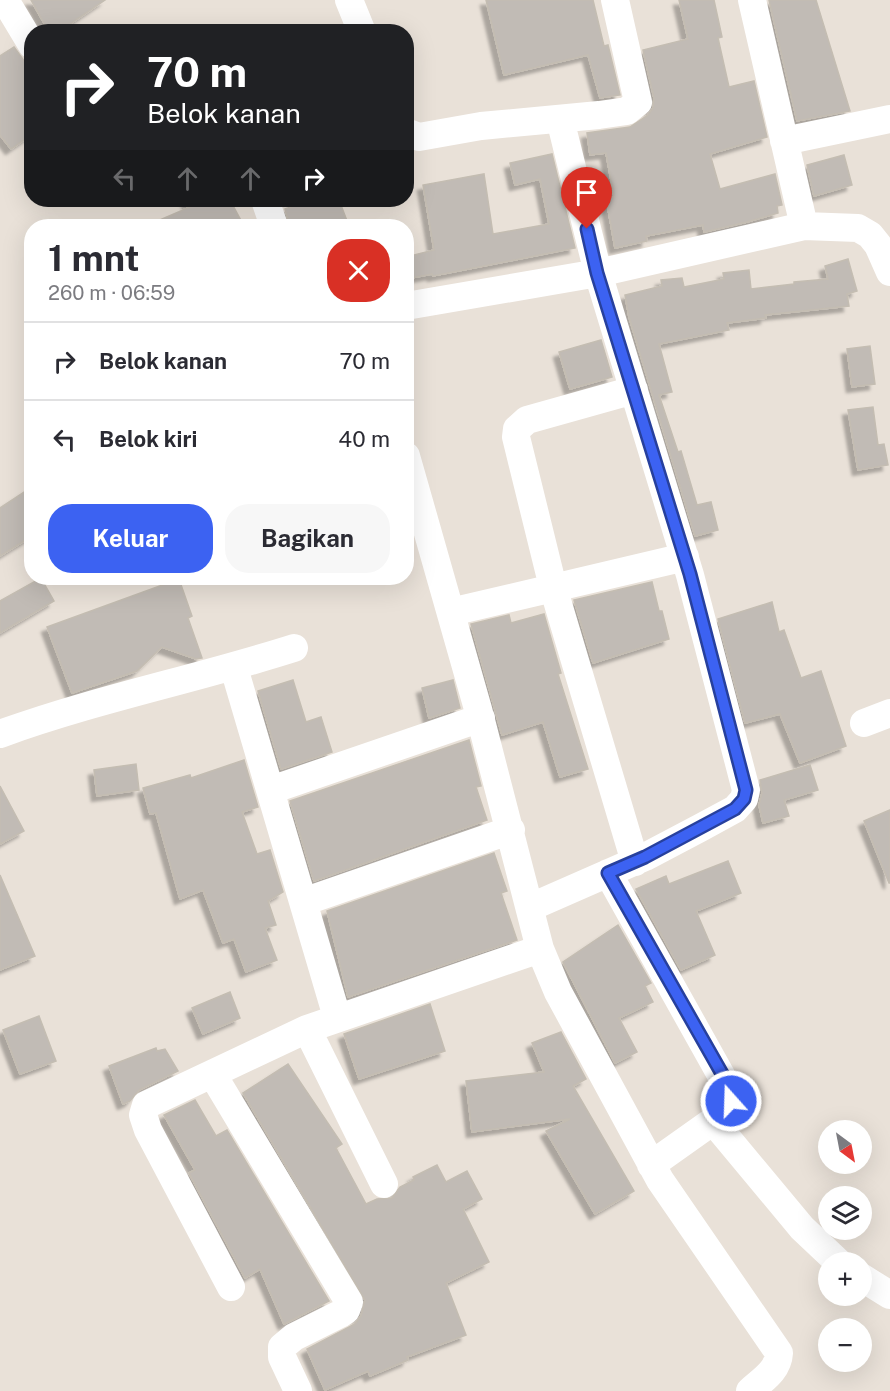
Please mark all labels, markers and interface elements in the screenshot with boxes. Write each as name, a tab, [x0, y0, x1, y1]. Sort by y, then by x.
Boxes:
text: 70 m	[147, 47, 247, 96]
icon: right	[48, 48, 126, 126]
text: Belok kanan	[147, 97, 301, 129]
icon: left	[108, 162, 141, 195]
icon: ahead	[171, 162, 204, 195]
icon: ahead	[234, 162, 267, 195]
icon: right	[297, 162, 330, 195]
pin	[561, 167, 612, 229]
icon: arrive	[570, 176, 603, 209]
text: 1 mnt	[48, 237, 139, 279]
button: close	[327, 239, 390, 302]
text: 260 m · 06:59	[48, 281, 175, 305]
icon: right	[48, 345, 81, 378]
text: Belok kanan	[99, 348, 227, 374]
text: 70 m	[339, 348, 390, 374]
icon: left	[48, 423, 81, 456]
text: Belok kiri	[99, 426, 197, 452]
text: 40 m	[338, 426, 390, 452]
button: Keluar	[48, 504, 213, 573]
button: Bagikan	[225, 504, 390, 573]
position arrow	[699, 1069, 763, 1133]
north arrow	[818, 1120, 872, 1174]
map controls	[818, 1120, 872, 1372]
button: layers	[818, 1186, 872, 1240]
button: +	[818, 1252, 872, 1306]
button: −	[818, 1318, 872, 1372]

